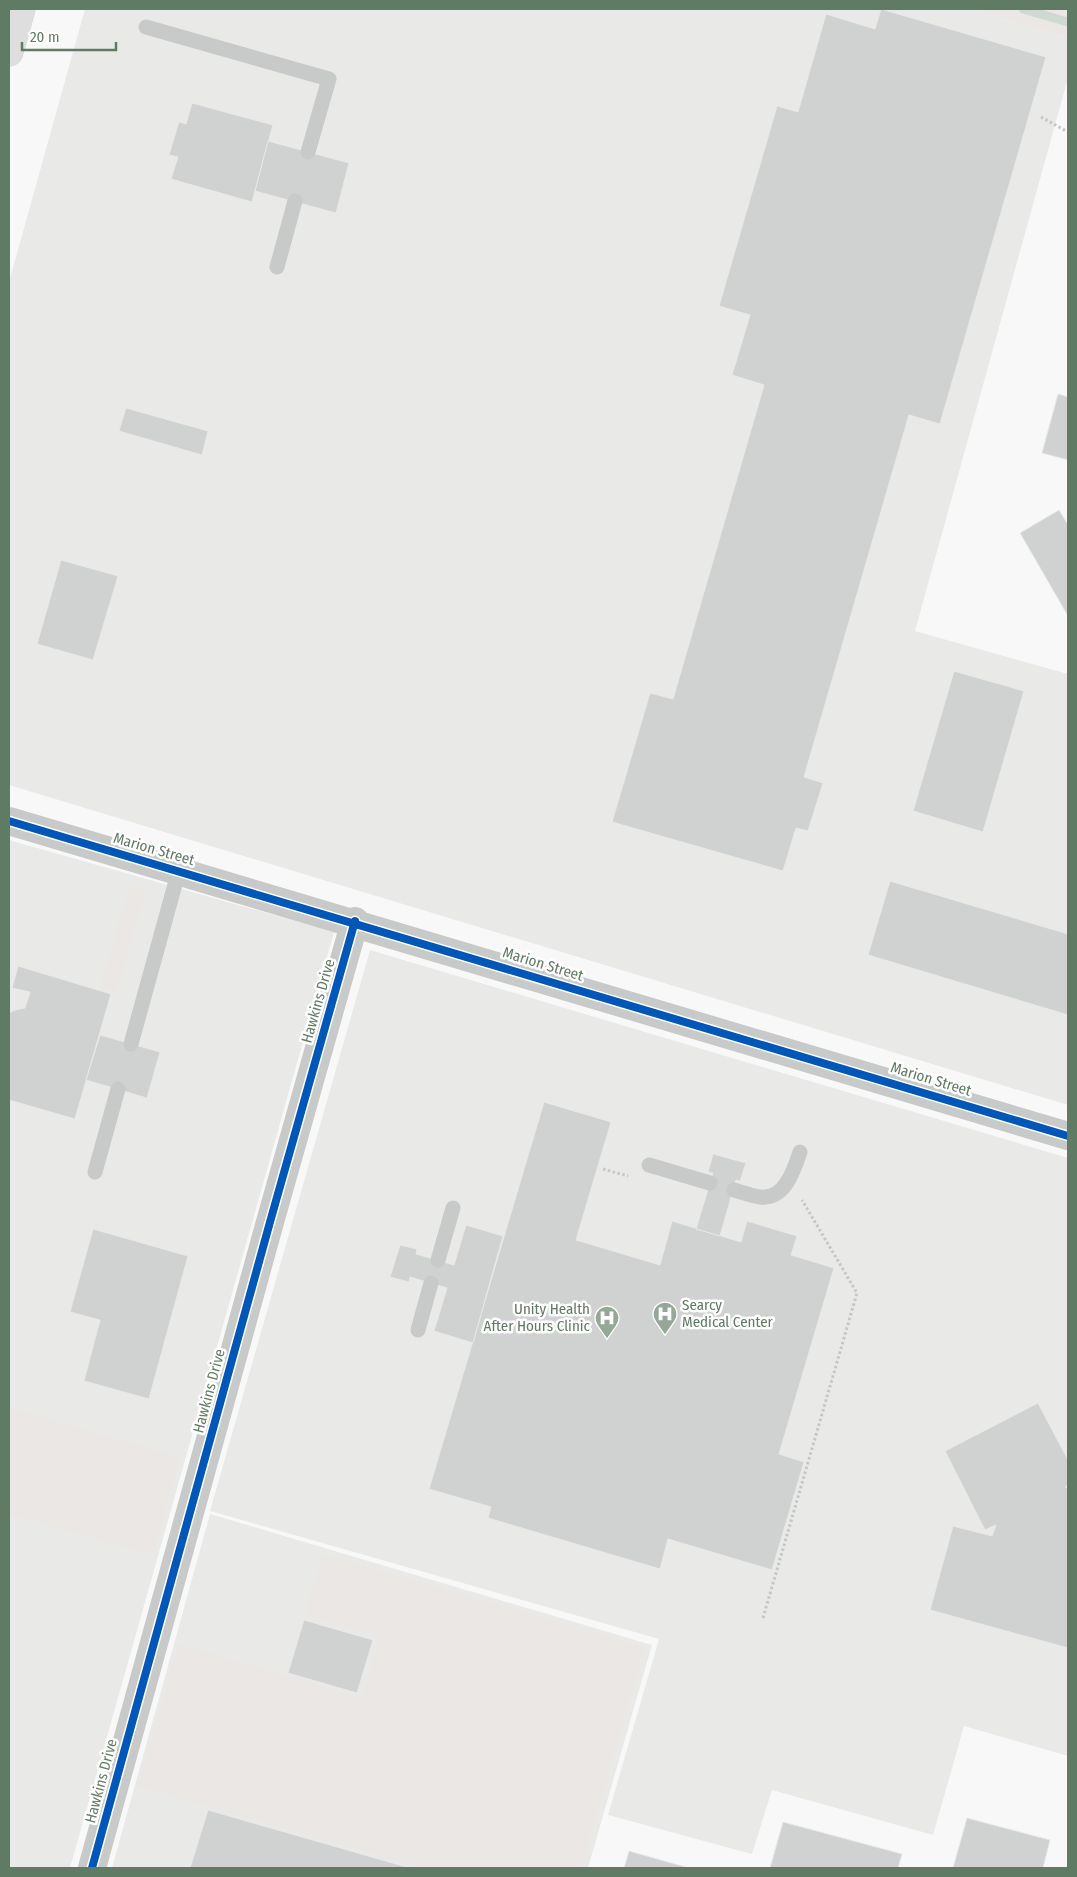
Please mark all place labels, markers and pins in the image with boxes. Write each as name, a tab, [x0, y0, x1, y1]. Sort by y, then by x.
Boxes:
place label: Searcy Medical Center	[682, 1296, 774, 1331]
place label: Unity Health After Hours Clinic	[484, 1300, 591, 1335]
hospital icon: Searcy Medical Center	[652, 1301, 678, 1335]
hospital icon: Unity Health After Hours Clinic	[594, 1305, 620, 1339]

